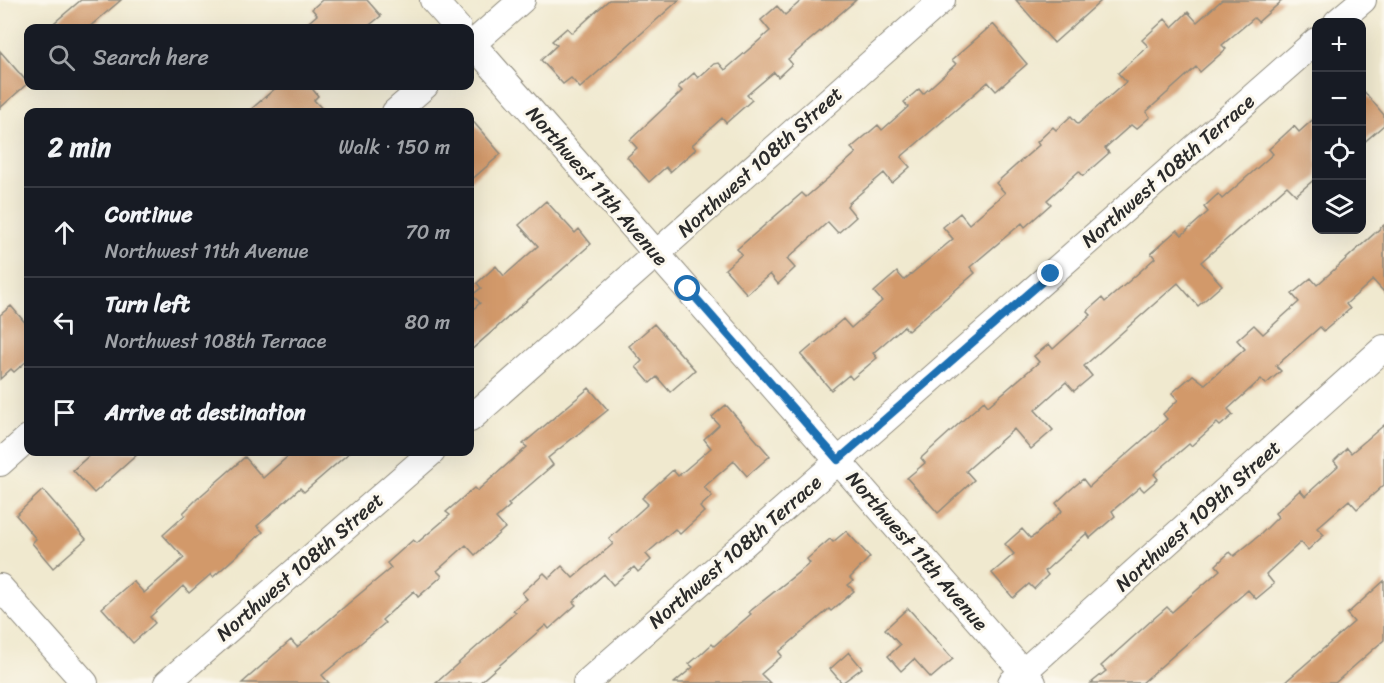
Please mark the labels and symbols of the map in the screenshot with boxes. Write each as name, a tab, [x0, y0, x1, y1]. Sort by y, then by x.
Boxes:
street label: Northwest 108th Street	[669, 77, 851, 247]
street label: Northwest 108th Terrace	[1073, 85, 1263, 257]
street label: Northwest 11th Avenue	[517, 98, 677, 275]
route end	[1037, 260, 1063, 286]
route start	[674, 275, 700, 301]
street label: Northwest 109th Street	[1107, 431, 1289, 601]
street label: Northwest 11th Avenue	[837, 463, 997, 640]
street label: Northwest 108th Terrace	[640, 466, 830, 638]
street label: Northwest 108th Street	[208, 483, 392, 650]

